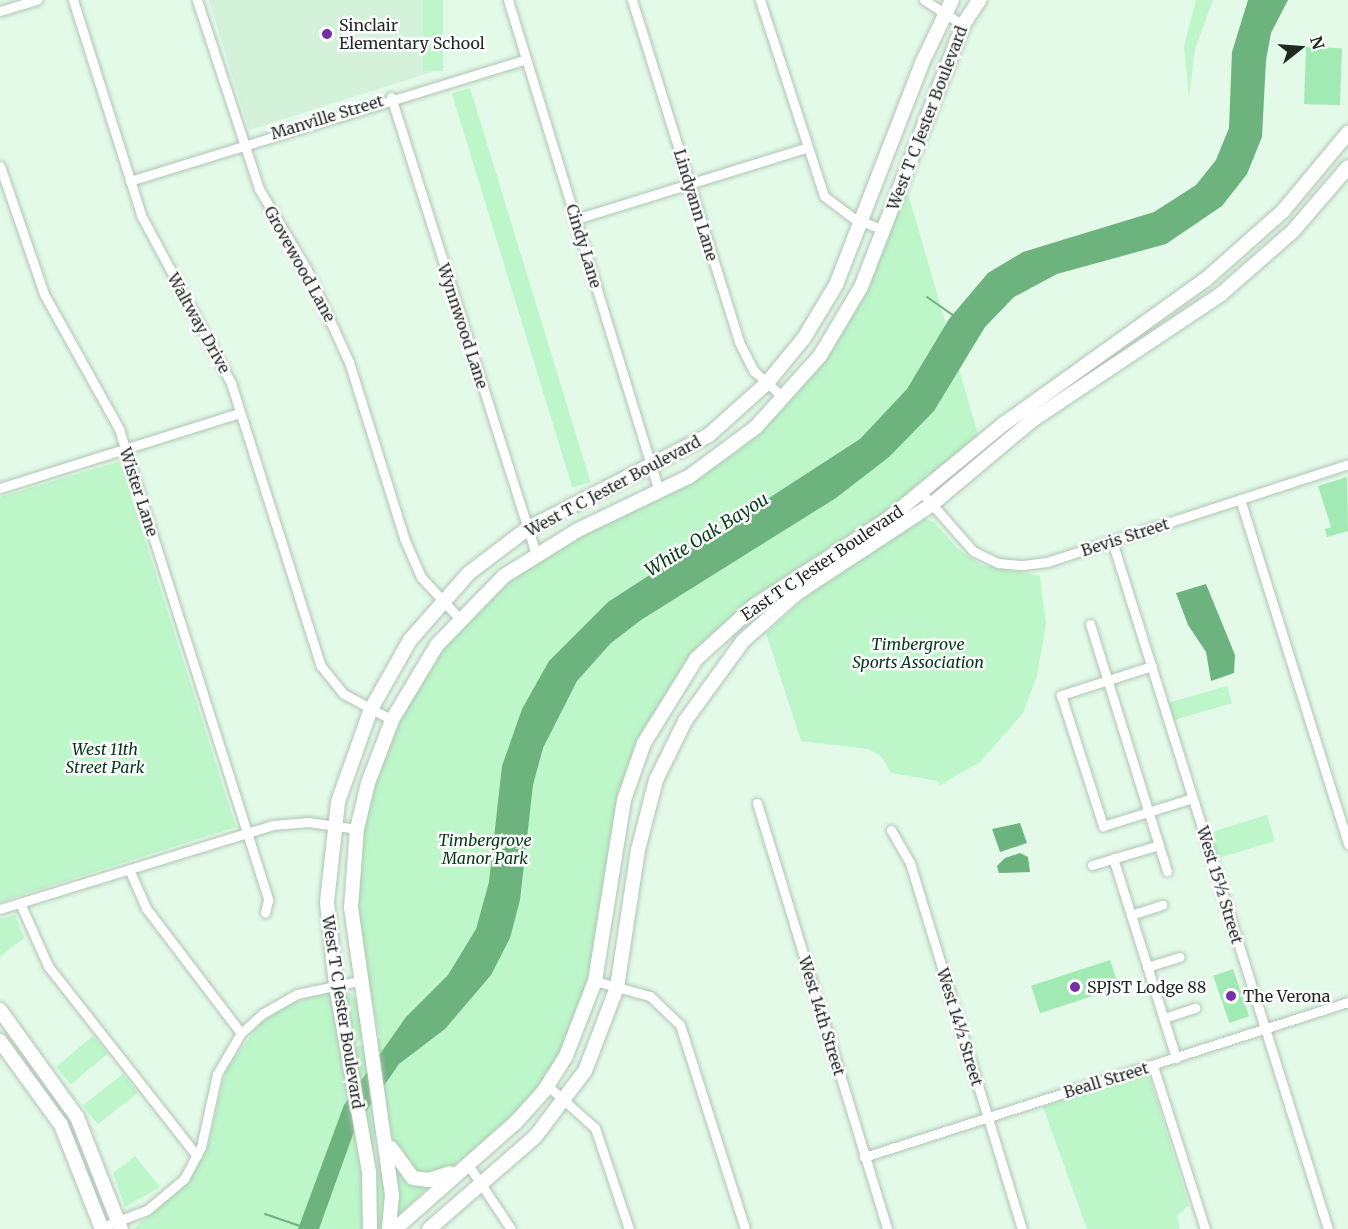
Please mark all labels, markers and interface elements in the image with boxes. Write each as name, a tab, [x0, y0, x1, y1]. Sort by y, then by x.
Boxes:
place label: Sinclair Elementary School	[339, 15, 485, 53]
north arrow	[1270, 18, 1330, 78]
street label: West T C Jester Boulevard	[883, 23, 971, 213]
marker: Sinclair Elementary School	[320, 27, 334, 41]
text: N	[1306, 34, 1329, 52]
street label: Manville Street	[268, 91, 386, 143]
street label: Lindyann Lane	[670, 147, 722, 263]
street label: Cindy Lane	[562, 202, 606, 290]
street label: Grovewood Lane	[260, 203, 340, 325]
street label: Wynnwood Lane	[434, 261, 492, 391]
street label: Waltway Drive	[164, 270, 234, 376]
street label: West T C Jester Boulevard	[522, 432, 704, 540]
street label: Wister Lane	[116, 445, 162, 539]
water label: White Oak Bayou	[641, 488, 773, 582]
street label: East T C Jester Boulevard	[737, 502, 907, 624]
street label: Bevis Street	[1079, 514, 1171, 560]
park label: Timbergrove Sports Association	[852, 634, 984, 672]
park label: West 11th Street Park	[66, 739, 144, 777]
street label: West 15½ Street	[1193, 824, 1247, 946]
park label: Timbergrove Manor Park	[438, 830, 532, 868]
street label: West T C Jester Boulevard	[318, 914, 368, 1110]
street label: West 14th Street	[795, 954, 849, 1078]
street label: West 14½ Street	[933, 966, 987, 1088]
place label: SPJST Lodge 88	[1087, 977, 1206, 997]
marker: SPJST Lodge 88	[1068, 980, 1082, 994]
place label: The Verona	[1243, 986, 1330, 1006]
marker: The Verona	[1224, 989, 1238, 1003]
street label: Beall Street	[1061, 1058, 1151, 1102]

